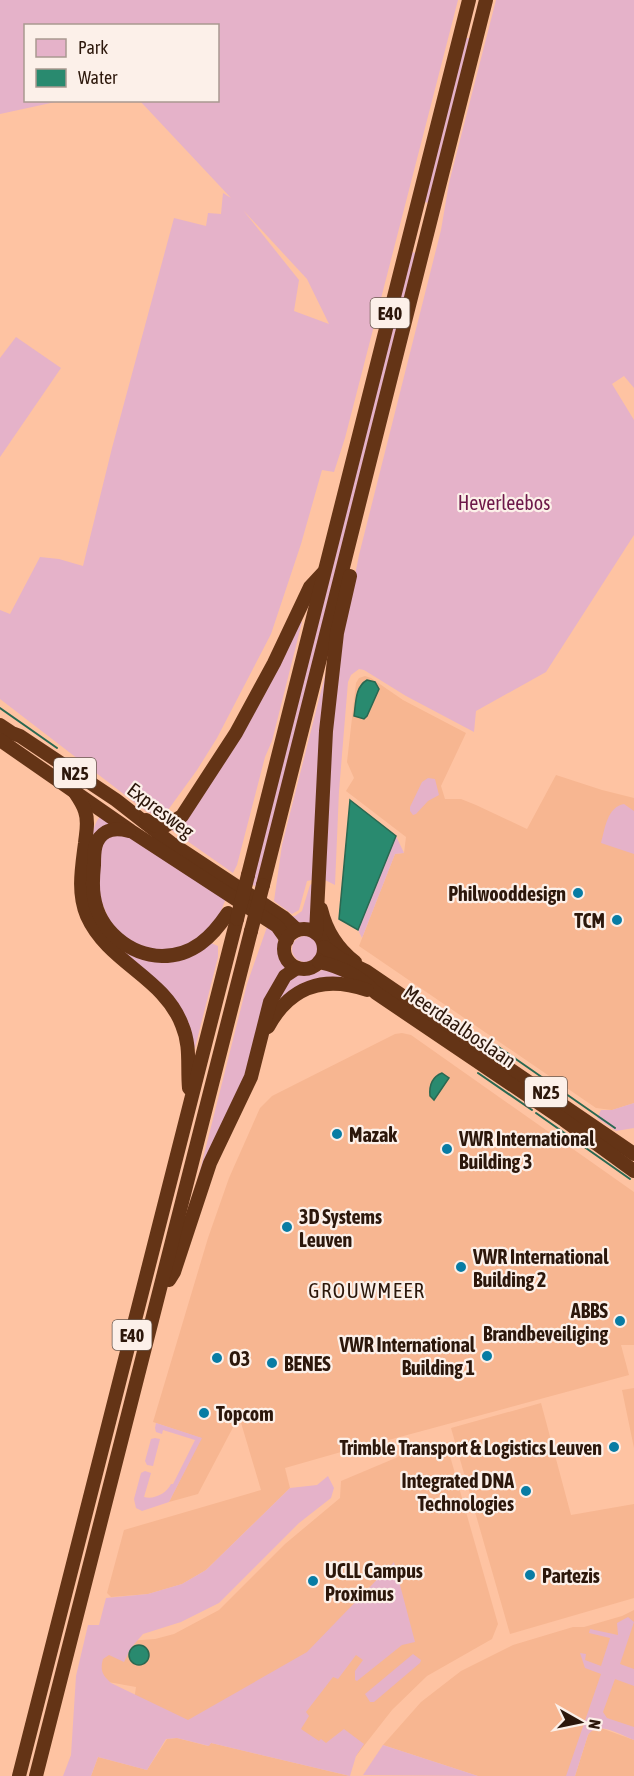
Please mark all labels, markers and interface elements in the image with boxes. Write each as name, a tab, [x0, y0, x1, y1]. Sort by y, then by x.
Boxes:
legend	[24, 24, 219, 102]
text: Park	[78, 37, 108, 58]
text: Water	[78, 67, 118, 88]
road number: E40	[370, 298, 410, 328]
park label: Heverleebos	[458, 491, 550, 514]
road number: N25	[54, 758, 96, 788]
street label: Expresweg	[123, 777, 199, 843]
place label: Philwooddesign	[448, 882, 566, 905]
marker: Philwooddesign	[571, 886, 585, 900]
place label: TCM	[574, 909, 605, 932]
marker: TCM	[610, 913, 624, 927]
street label: Meerdaalboslaan	[400, 980, 520, 1072]
road number: N25	[525, 1077, 567, 1107]
place label: Mazak	[349, 1123, 397, 1146]
marker: Mazak	[330, 1127, 344, 1141]
place label: VWR International Building 3	[458, 1127, 595, 1173]
marker: VWR International Building 3	[440, 1142, 454, 1156]
place label: 3D Systems Leuven	[299, 1205, 382, 1251]
marker: 3D Systems Leuven	[280, 1220, 294, 1234]
place label: VWR International Building 2	[472, 1245, 609, 1291]
marker: VWR International Building 2	[454, 1260, 468, 1274]
district label: GROUWMEER	[308, 1278, 426, 1302]
place label: ABBS Brandbeveiliging	[483, 1299, 609, 1345]
marker: ABBS Brandbeveiliging	[613, 1314, 627, 1328]
road number: E40	[112, 1320, 152, 1350]
place label: VWR International Building 1	[339, 1333, 476, 1379]
place label: O3	[229, 1347, 250, 1370]
marker: VWR International Building 1	[480, 1349, 494, 1363]
marker: O3	[210, 1351, 224, 1365]
place label: BENES	[284, 1352, 331, 1375]
marker: BENES	[265, 1356, 279, 1370]
place label: Topcom	[216, 1402, 274, 1425]
marker: Topcom	[197, 1406, 211, 1420]
place label: Trimble Transport & Logistics Leuven	[340, 1436, 602, 1459]
marker: Trimble Transport & Logistics Leuven	[607, 1440, 621, 1454]
place label: Integrated DNA Technologies	[402, 1469, 514, 1515]
marker: Integrated DNA Technologies	[519, 1484, 533, 1498]
place label: UCLL Campus Proximus	[325, 1559, 423, 1605]
place label: Partezis	[542, 1564, 600, 1587]
marker: Partezis	[523, 1568, 537, 1582]
marker: UCLL Campus Proximus	[306, 1574, 320, 1588]
north arrow	[550, 1692, 610, 1752]
text: N	[585, 1718, 604, 1730]

